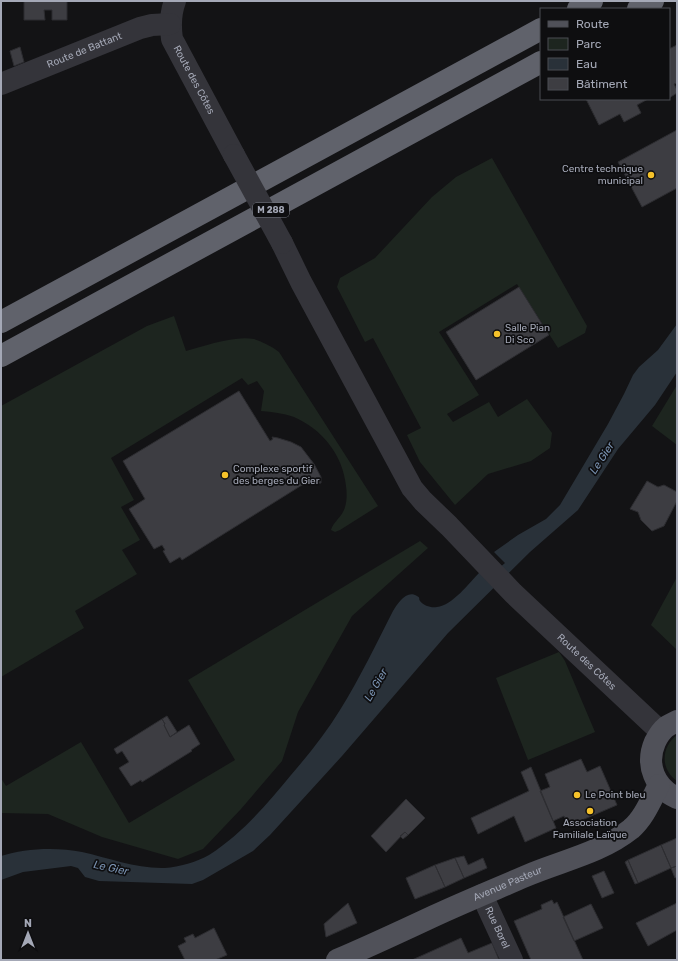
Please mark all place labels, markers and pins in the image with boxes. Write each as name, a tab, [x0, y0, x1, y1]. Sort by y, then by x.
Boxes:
place label: Centre technique municipal	[562, 163, 643, 187]
marker: Centre technique municipal	[646, 170, 656, 180]
place label: Salle Pian Di Sco	[505, 322, 550, 346]
marker: Salle Pian Di Sco	[492, 329, 502, 339]
place label: Complexe sportif des berges du Gier	[233, 463, 320, 487]
marker: Complexe sportif des berges du Gier	[220, 470, 230, 480]
place label: Le Point bleu	[585, 789, 645, 801]
marker: Le Point bleu	[572, 790, 582, 800]
marker: Association Familiale Laïque	[585, 806, 595, 816]
place label: Association Familiale Laïque	[553, 817, 628, 841]

